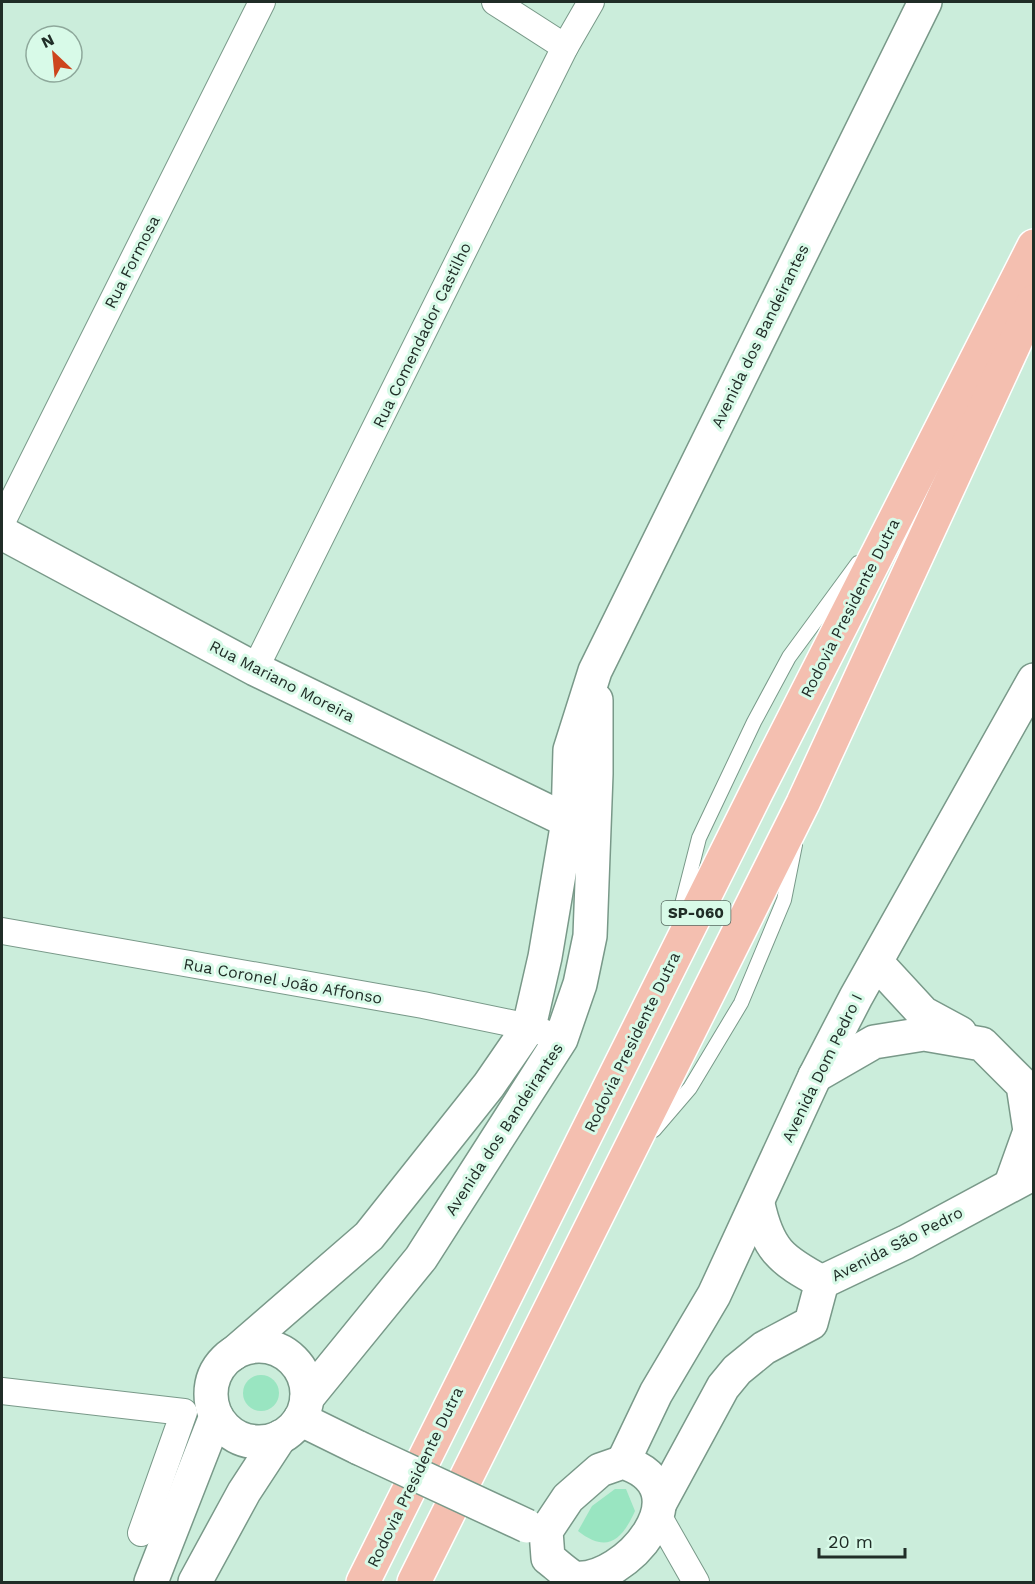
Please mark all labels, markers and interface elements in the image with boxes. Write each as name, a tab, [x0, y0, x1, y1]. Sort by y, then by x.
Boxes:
north arrow	[24, 24, 84, 84]
text: N	[38, 30, 57, 52]
street label: Rua Formosa	[100, 212, 164, 312]
street label: Rua Comendador Castilho	[369, 239, 475, 431]
street label: Avenida dos Bandeirantes	[707, 241, 813, 431]
street label: Rodovia Presidente Dutra	[797, 515, 903, 701]
street label: Rua Mariano Moreira	[206, 636, 358, 726]
road number: SP-060	[662, 901, 730, 925]
street label: Rodovia Presidente Dutra	[580, 949, 684, 1135]
street label: Rua Coronel João Affonso	[182, 954, 384, 1008]
street label: Avenida Dom Pedro I	[778, 991, 866, 1145]
street label: Avenida dos Bandeirantes	[441, 1039, 567, 1219]
street label: Avenida São Pedro	[828, 1203, 966, 1285]
street label: Rodovia Presidente Dutra	[363, 1384, 467, 1570]
scale bar	[819, 1521, 904, 1559]
text: 20 m	[828, 1531, 873, 1552]

